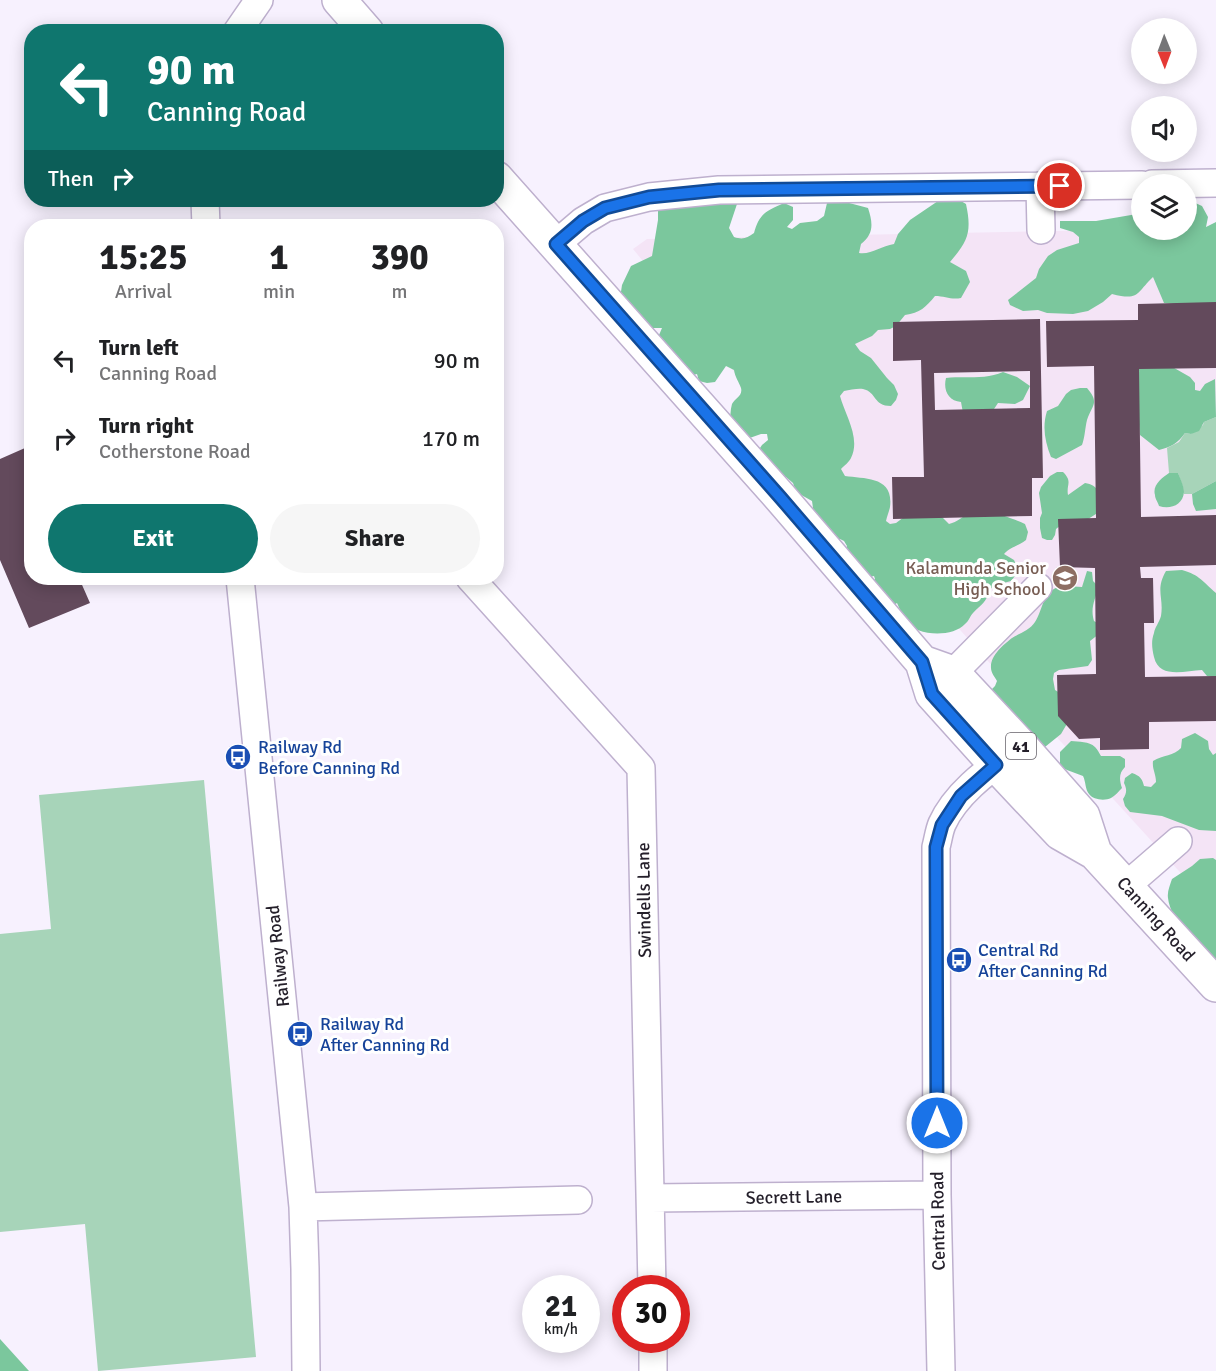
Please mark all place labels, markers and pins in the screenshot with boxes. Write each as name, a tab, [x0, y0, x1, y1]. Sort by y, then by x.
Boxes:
pin	[1034, 160, 1085, 211]
place label: Kalamunda Senior High School	[905, 557, 1046, 600]
school or university icon: Kalamunda Senior High School	[1050, 563, 1080, 593]
place label: Railway Rd Before Canning Rd	[258, 736, 400, 779]
bus stop icon: Railway Rd Before Canning Rd	[223, 742, 253, 772]
place label: Central Rd After Canning Rd	[978, 939, 1108, 982]
bus stop icon: Central Rd After Canning Rd	[944, 945, 974, 975]
place label: Railway Rd After Canning Rd	[320, 1013, 450, 1056]
bus stop icon: Railway Rd After Canning Rd	[285, 1019, 315, 1049]

